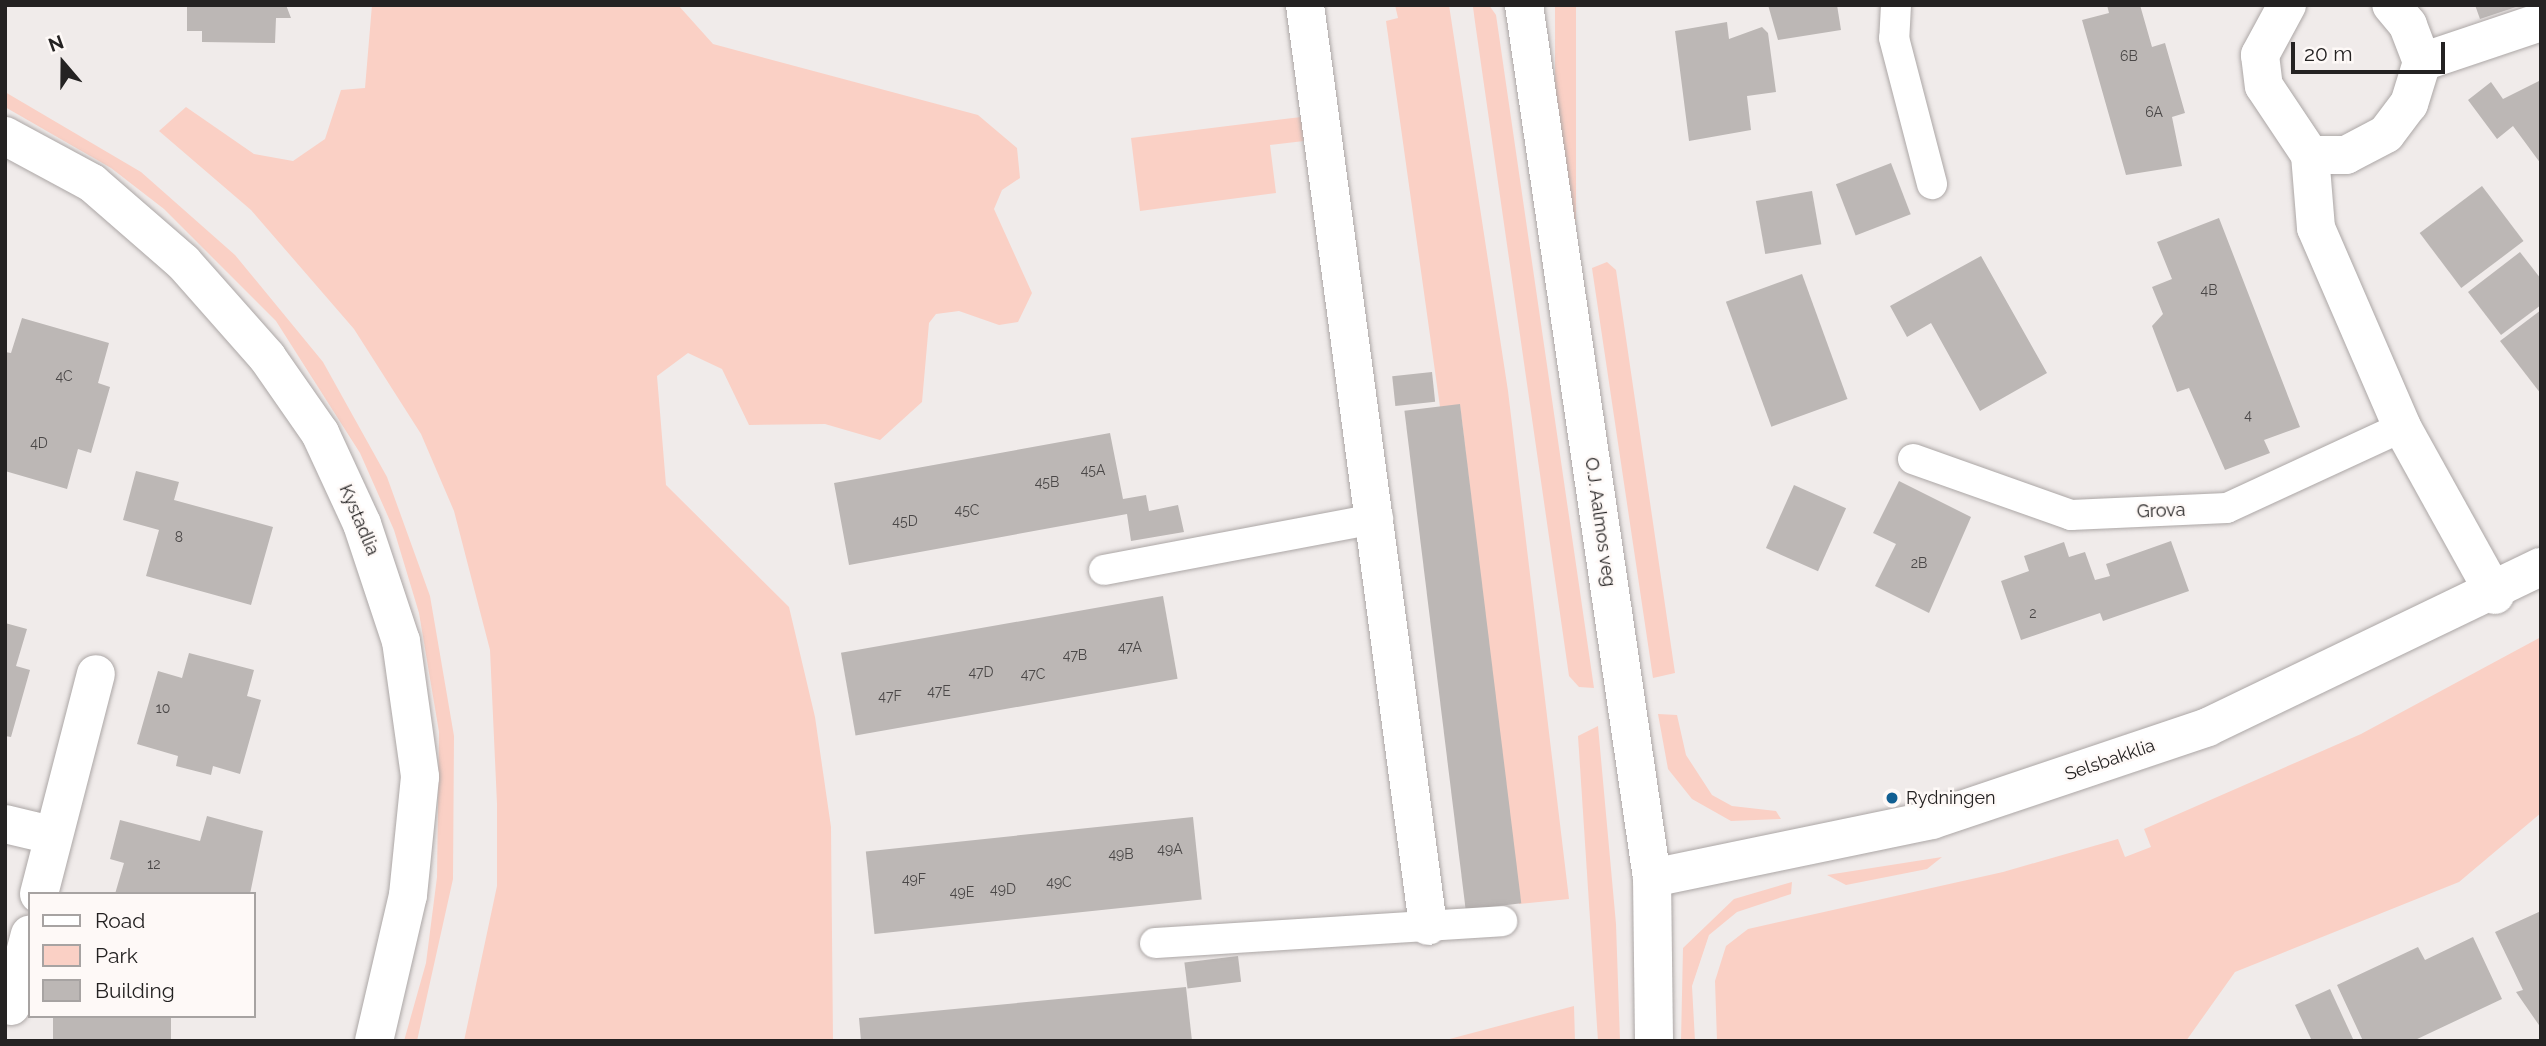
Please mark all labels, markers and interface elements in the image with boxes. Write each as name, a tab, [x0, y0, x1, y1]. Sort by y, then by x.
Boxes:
north arrow	[28, 28, 98, 98]
scale bar	[2294, 28, 2448, 72]
text: N	[45, 30, 66, 56]
text: 20 m	[2304, 41, 2352, 66]
house number: 6B	[2120, 48, 2138, 64]
house number: 6A	[2145, 104, 2163, 120]
house number: 4B	[2201, 282, 2217, 298]
house number: 4C	[55, 368, 73, 384]
house number: 4	[2244, 407, 2252, 423]
house number: 4D	[30, 435, 48, 451]
street label: O.J. Aalmos veg	[1580, 455, 1620, 589]
house number: 45A	[1081, 462, 1105, 478]
house number: 45B	[1035, 474, 1059, 490]
street label: Kystadlia	[334, 481, 384, 559]
street label: Grova	[2136, 499, 2186, 523]
house number: 45C	[955, 502, 979, 518]
house number: 45D	[892, 513, 918, 529]
house number: 8	[175, 529, 183, 545]
house number: 2B	[1911, 555, 1927, 571]
house number: 2	[2029, 605, 2037, 621]
house number: 47A	[1118, 639, 1142, 655]
house number: 47B	[1063, 647, 1087, 663]
house number: 47D	[968, 664, 994, 680]
house number: 47C	[1021, 666, 1045, 682]
house number: 47E	[927, 683, 951, 699]
house number: 47F	[878, 688, 902, 704]
house number: 10	[156, 700, 170, 716]
street label: Selsbakklia	[2062, 735, 2158, 785]
place label: Rydningen	[1906, 787, 1995, 809]
marker: Rydningen	[1884, 790, 1900, 806]
house number: 49A	[1157, 841, 1183, 857]
house number: 49B	[1108, 846, 1134, 862]
house number: 12	[147, 856, 161, 872]
house number: 49F	[902, 871, 926, 887]
house number: 49C	[1046, 874, 1072, 890]
house number: 49D	[990, 881, 1016, 897]
house number: 49E	[950, 884, 974, 900]
legend	[28, 892, 256, 1018]
text: Road	[95, 908, 145, 933]
text: Park	[95, 943, 138, 968]
text: Building	[95, 978, 175, 1003]

